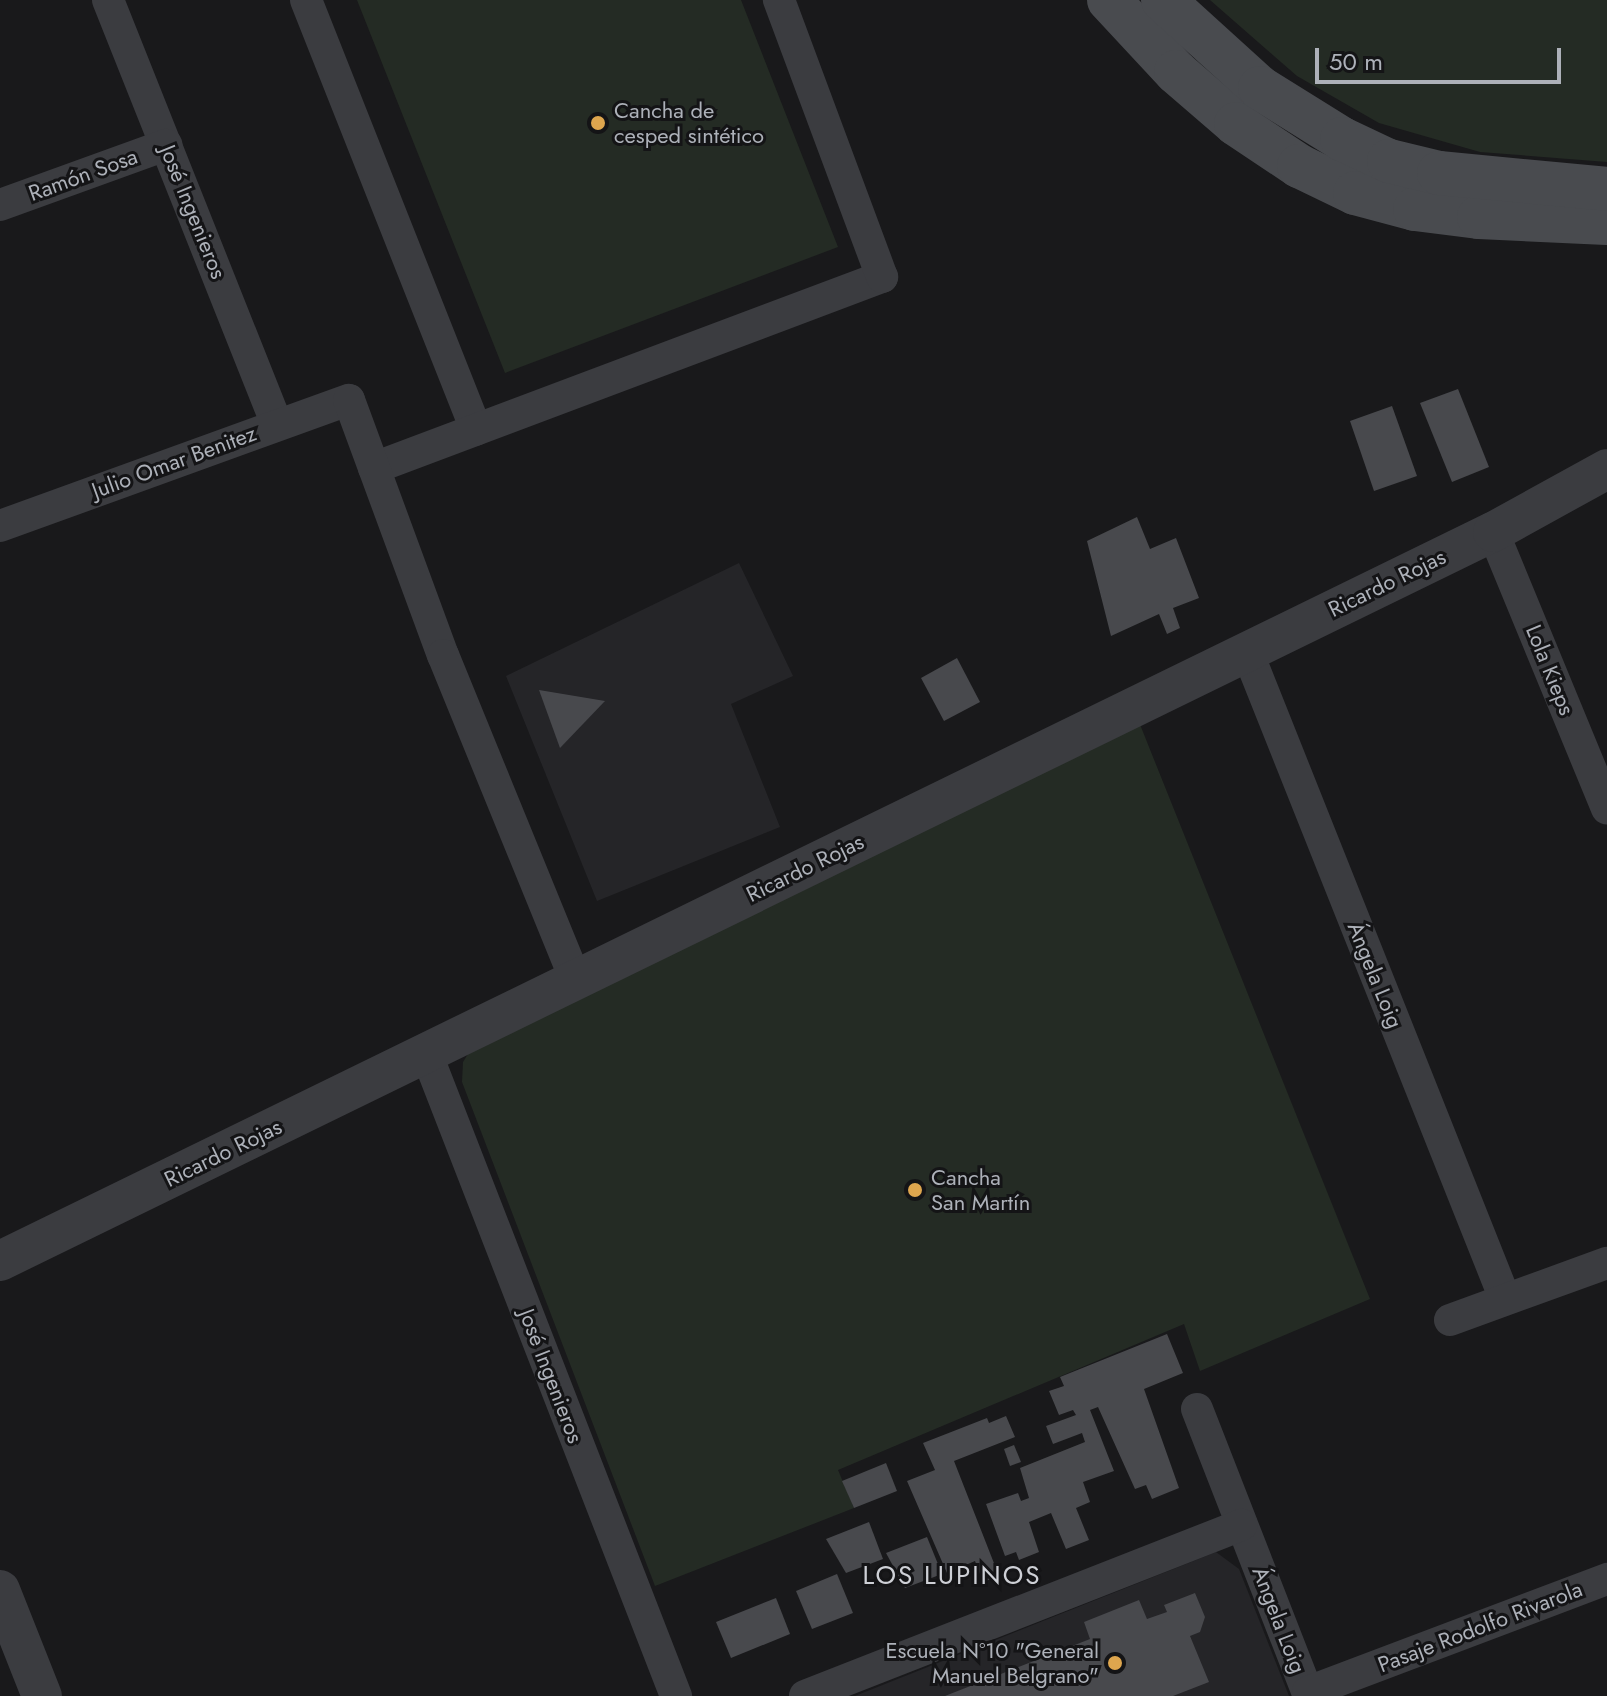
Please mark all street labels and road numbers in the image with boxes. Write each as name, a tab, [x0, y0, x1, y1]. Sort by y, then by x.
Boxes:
street label: José Ingenieros	[154, 141, 232, 283]
street label: Ramón Sosa	[25, 143, 141, 207]
street label: Julio Omar Benitez	[88, 420, 260, 504]
street label: Ricardo Rojas	[1324, 543, 1450, 623]
street label: Lola Kieps	[1520, 621, 1580, 719]
street label: Ricardo Rojas	[742, 828, 868, 908]
street label: Ángela Loig	[1342, 918, 1408, 1032]
street label: Ricardo Rojas	[160, 1113, 286, 1193]
street label: José Ingenieros	[513, 1305, 589, 1447]
street label: Ángela Loig	[1247, 1563, 1311, 1677]
street label: Pasaje Rodolfo Rivarola	[1374, 1576, 1586, 1678]

